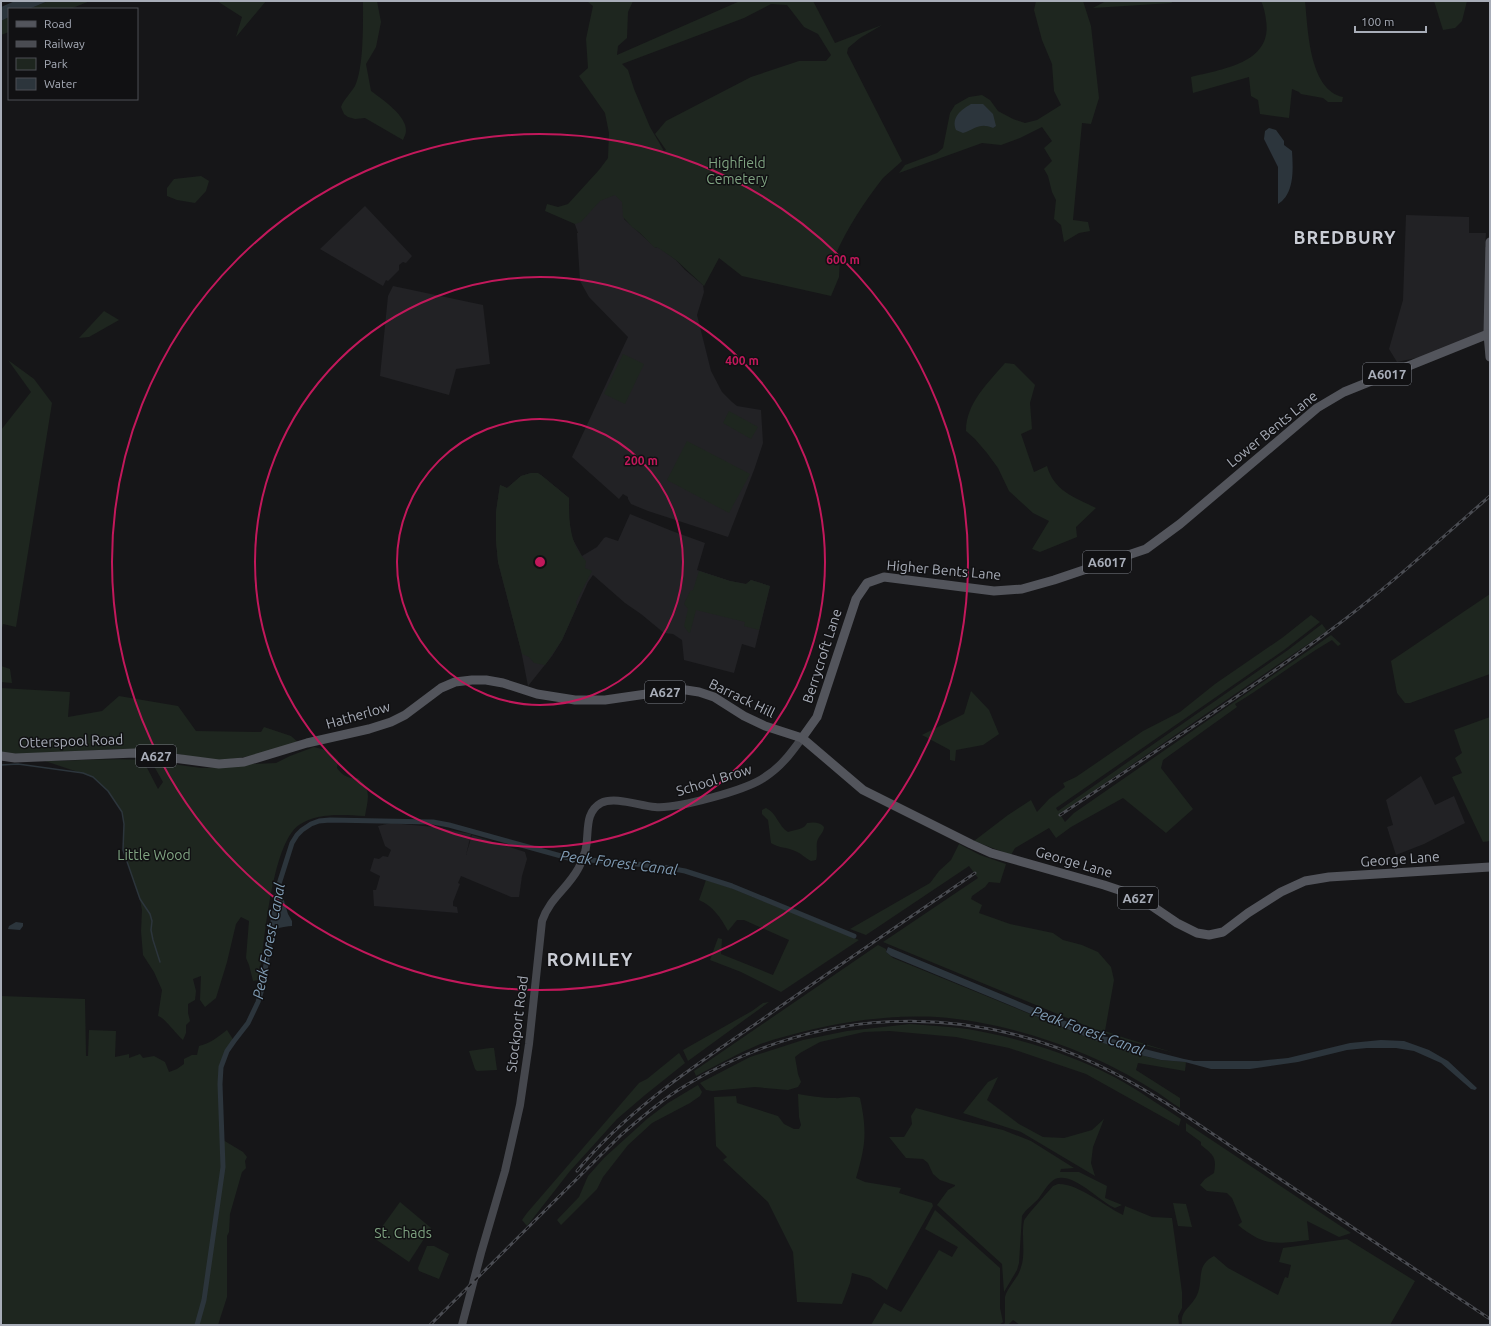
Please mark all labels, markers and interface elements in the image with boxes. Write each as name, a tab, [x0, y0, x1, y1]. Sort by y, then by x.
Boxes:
legend	[8, 8, 138, 100]
scale bar	[1355, 8, 1426, 34]
text: 100 m	[1361, 15, 1394, 28]
text: Road	[44, 17, 72, 30]
text: Railway	[44, 37, 85, 50]
text: Park	[44, 57, 68, 70]
text: Water	[44, 77, 77, 90]
park label: Highfield Cemetery	[706, 155, 768, 187]
district label: BREDBURY	[1294, 227, 1396, 247]
text: 600 m	[826, 253, 860, 266]
text: 400 m	[725, 354, 759, 367]
road number: A6017	[1363, 363, 1411, 385]
street label: Lower Bents Lane	[1223, 388, 1321, 470]
text: 200 m	[624, 454, 658, 467]
road number: A6017	[1083, 551, 1131, 573]
centre of rings	[533, 555, 547, 569]
street label: Higher Bents Lane	[886, 557, 1002, 583]
street label: Berrycroft Lane	[799, 607, 845, 705]
street label: Barrack Hill	[707, 675, 778, 721]
road number: A627	[645, 681, 685, 703]
street label: Hatherlow	[324, 698, 392, 732]
street label: Otterspool Road	[18, 731, 124, 751]
road number: A627	[136, 745, 176, 767]
street label: School Brow	[674, 761, 754, 799]
street label: George Lane	[1034, 843, 1114, 881]
park label: Little Wood	[117, 847, 191, 863]
water label: Peak Forest Canal	[559, 847, 679, 878]
street label: George Lane	[1360, 848, 1440, 870]
water label: Peak Forest Canal	[249, 881, 288, 1000]
road number: A627	[1118, 887, 1158, 909]
district label: ROMILEY	[547, 949, 633, 969]
street label: Stockport Road	[503, 975, 531, 1073]
water label: Peak Forest Canal	[1030, 1002, 1147, 1059]
park label: St. Chads	[374, 1225, 432, 1241]

